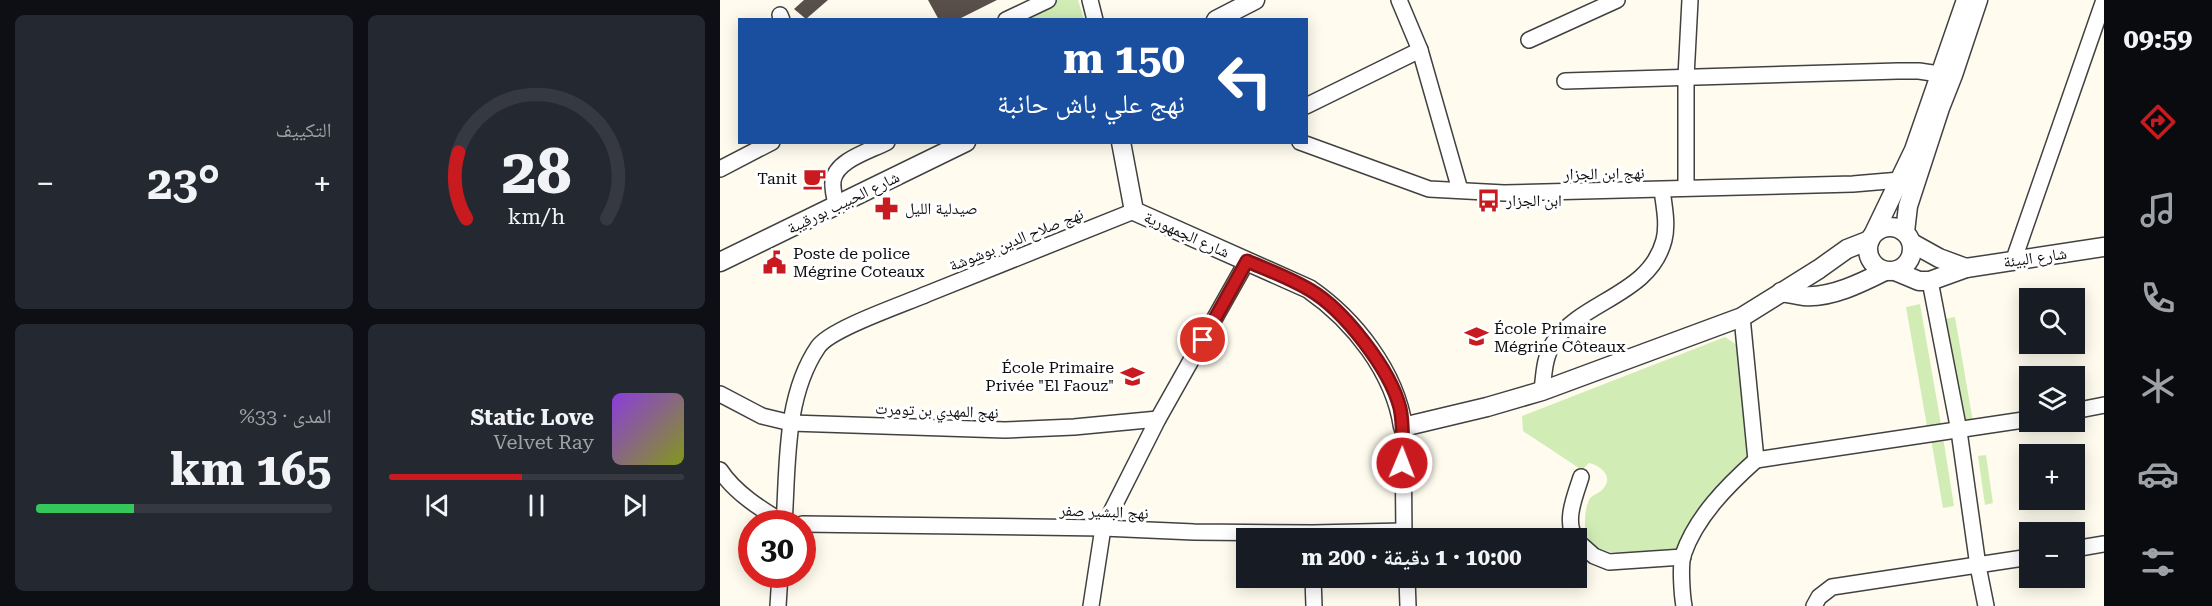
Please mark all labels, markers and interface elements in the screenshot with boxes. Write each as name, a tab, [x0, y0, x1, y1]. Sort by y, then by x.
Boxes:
text: 09:59	[2124, 23, 2192, 55]
text: 150 m	[1063, 34, 1185, 83]
icon: left	[1206, 42, 1284, 120]
text: نهج علي باش حانبة	[997, 88, 1185, 120]
icon: directions	[2137, 101, 2179, 143]
text: التكييف	[275, 118, 332, 142]
text: 28	[501, 135, 571, 208]
text: 23°	[147, 157, 220, 210]
street label: نهج ابن الجزار	[1562, 163, 1645, 185]
text: −	[36, 164, 54, 203]
text: +	[313, 164, 332, 203]
cafe icon: Tanit	[802, 165, 828, 191]
street label: شارع الحبيب بورقيبة	[784, 167, 903, 239]
place label: Tanit	[757, 169, 797, 188]
bus stop icon: ابن الجزار	[1475, 187, 1501, 213]
icon: music	[2137, 189, 2179, 231]
place label: ابن الجزار	[1505, 191, 1562, 211]
pharmacy icon: صيدلية الليل	[874, 195, 900, 221]
place label: صيدلية الليل	[905, 199, 978, 219]
text: km/h	[508, 204, 565, 229]
street label: نهج صلاح الدين بوشوشة	[946, 204, 1086, 276]
street label: شارع الجمهورية	[1141, 207, 1232, 263]
place label: Poste de police Mégrine Coteaux	[793, 244, 925, 281]
street label: شارع البيئة	[2002, 244, 2068, 272]
public building icon: Poste de police Mégrine Coteaux	[762, 249, 788, 275]
icon: phone	[2137, 277, 2179, 319]
map controls	[2019, 288, 2085, 588]
button: search	[2019, 288, 2085, 354]
pin	[1177, 314, 1228, 365]
place label: École Primaire Mégrine Côteaux	[1494, 319, 1626, 356]
icon: arrive	[1186, 323, 1219, 356]
school or university icon: École Primaire Mégrine Côteaux	[1463, 324, 1489, 350]
place label: École Primaire Privée "El Faouz"	[985, 358, 1114, 395]
school or university icon: École Primaire Privée "El Faouz"	[1119, 363, 1145, 389]
icon: climate	[2137, 365, 2179, 407]
button: layers	[2019, 366, 2085, 432]
street label: نهج المهدي بن تومرت	[875, 399, 999, 425]
text: المدى · 33%	[239, 404, 332, 428]
text: Static Love	[470, 405, 594, 430]
text: Velvet Ray	[494, 430, 594, 454]
position arrow	[1370, 431, 1434, 495]
text: 165 km	[170, 443, 332, 496]
button: +	[2019, 444, 2085, 510]
icon: car	[2137, 453, 2179, 495]
icon: previous	[421, 489, 454, 522]
icon: pause	[520, 489, 553, 522]
icon: next	[618, 489, 651, 522]
street label: نهج البشير صفر	[1058, 500, 1149, 524]
speed limit sign: 30	[738, 510, 816, 588]
button: −	[2019, 522, 2085, 588]
icon: filters	[2137, 541, 2179, 583]
text: 10:00 · 1 دقيقة · 200 m	[1301, 545, 1522, 570]

